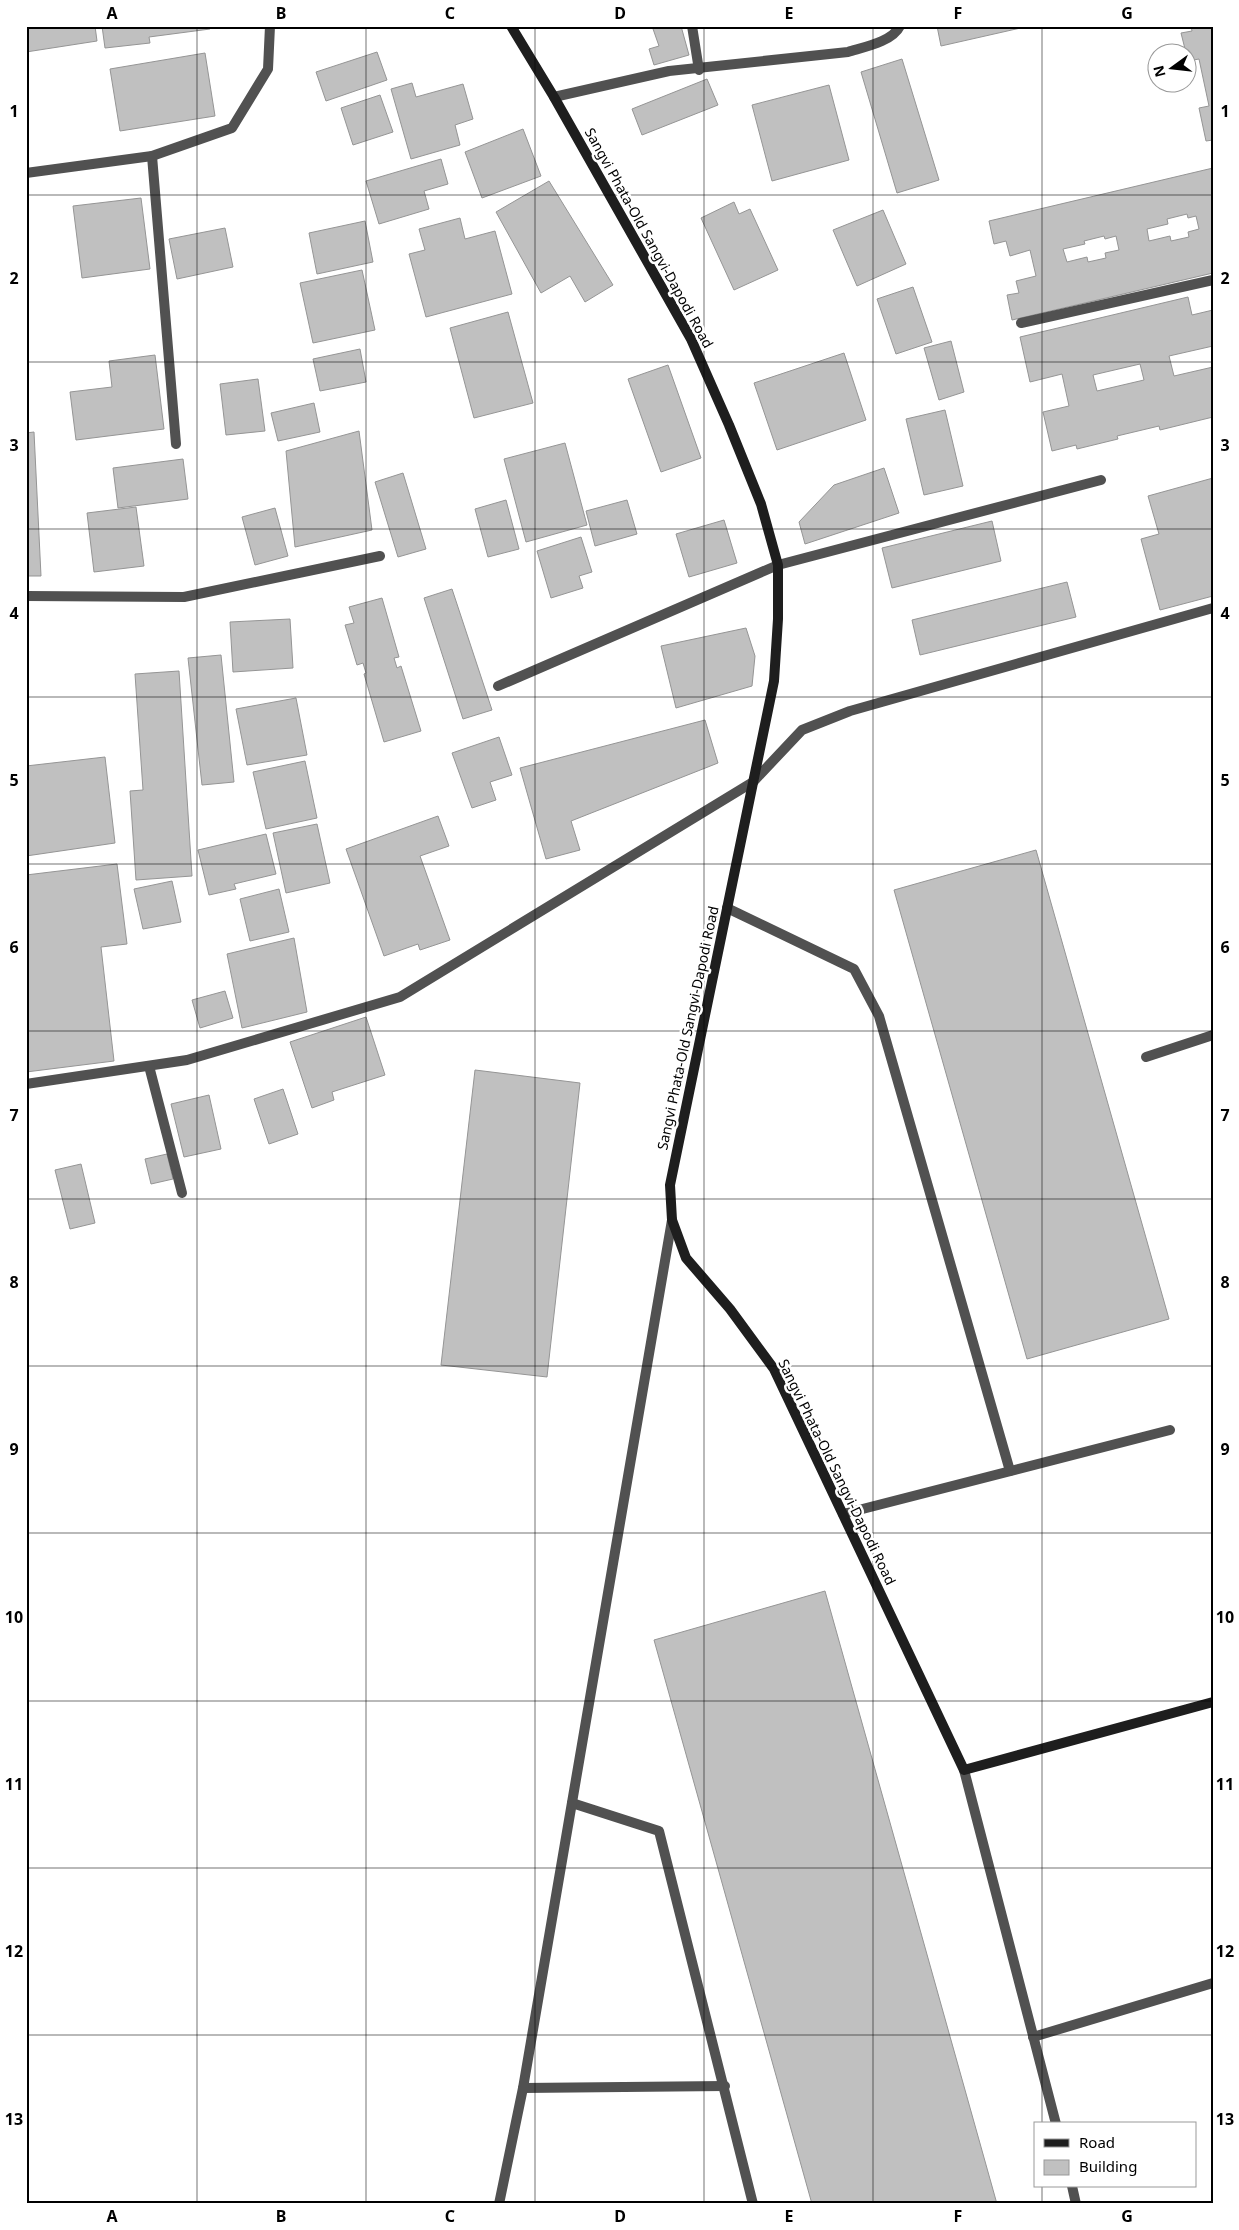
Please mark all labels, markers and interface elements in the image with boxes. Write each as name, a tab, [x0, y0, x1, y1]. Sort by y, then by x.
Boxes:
text: A	[106, 2, 118, 24]
text: B	[276, 2, 286, 24]
text: C	[445, 2, 455, 24]
text: D	[614, 2, 626, 24]
text: E	[785, 2, 794, 24]
text: F	[954, 2, 962, 24]
text: G	[1121, 2, 1133, 24]
north arrow	[1146, 42, 1196, 92]
text: N	[1148, 64, 1170, 79]
text: 1	[9, 100, 19, 122]
text: 1	[1220, 100, 1230, 122]
street label: Sangvi Phata-Old Sangvi-Dapodi Road	[581, 124, 718, 351]
text: 2	[9, 267, 19, 289]
text: 2	[1220, 267, 1230, 289]
text: 3	[9, 434, 19, 456]
text: 3	[1220, 434, 1230, 456]
text: 4	[9, 602, 19, 624]
text: 4	[1220, 602, 1230, 624]
text: 5	[9, 769, 19, 791]
text: 5	[1220, 769, 1230, 791]
street label: Sangvi Phata-Old Sangvi-Dapodi Road	[652, 904, 723, 1152]
text: 6	[9, 936, 19, 958]
text: 6	[1220, 936, 1230, 958]
text: 7	[9, 1104, 19, 1126]
text: 7	[1220, 1104, 1230, 1126]
text: 8	[9, 1271, 19, 1293]
text: 8	[1220, 1271, 1230, 1293]
street label: Sangvi Phata-Old Sangvi-Dapodi Road	[774, 1356, 901, 1588]
text: 9	[9, 1438, 19, 1460]
text: 9	[1220, 1438, 1230, 1460]
text: 10	[5, 1606, 23, 1628]
text: 10	[1216, 1606, 1234, 1628]
text: 11	[5, 1773, 23, 1795]
text: 11	[1216, 1773, 1234, 1795]
text: 12	[5, 1940, 23, 1962]
text: 12	[1216, 1940, 1234, 1962]
text: 13	[5, 2108, 23, 2130]
text: 13	[1216, 2108, 1234, 2130]
legend	[1034, 2122, 1196, 2188]
text: Road	[1079, 2132, 1115, 2152]
text: Building	[1079, 2156, 1137, 2176]
text: A	[106, 2205, 118, 2227]
text: B	[276, 2205, 286, 2227]
text: C	[445, 2205, 455, 2227]
text: D	[614, 2205, 626, 2227]
text: E	[785, 2205, 794, 2227]
text: F	[954, 2205, 962, 2227]
text: G	[1121, 2205, 1133, 2227]

